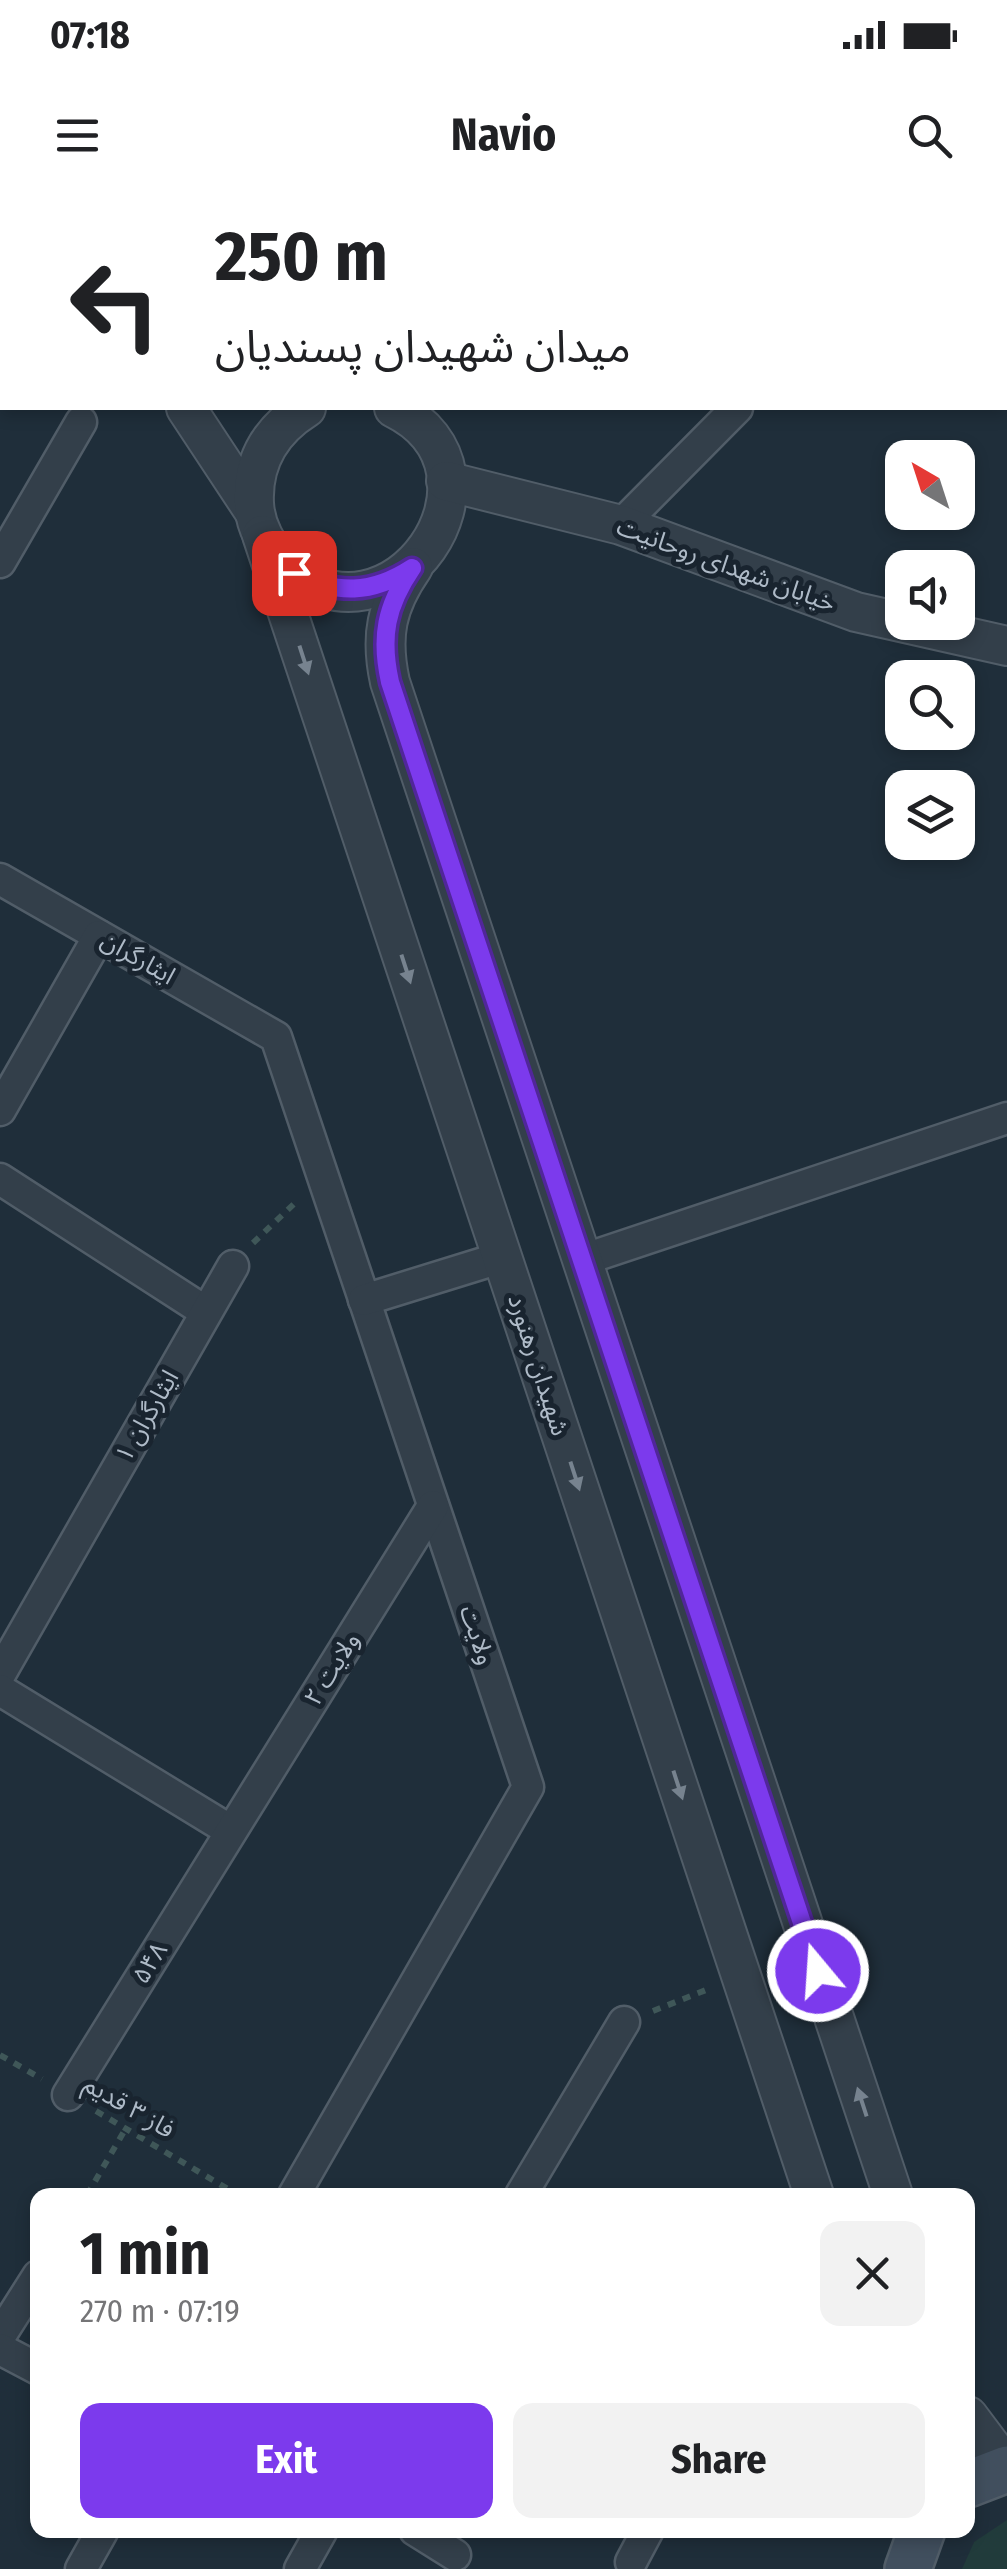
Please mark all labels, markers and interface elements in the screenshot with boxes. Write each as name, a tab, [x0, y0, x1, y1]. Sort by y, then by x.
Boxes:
text: 07:18	[50, 12, 130, 58]
icon: menu	[50, 108, 105, 163]
text: Navio	[451, 108, 556, 162]
icon: search	[902, 108, 957, 163]
text: 250 m	[215, 215, 388, 299]
icon: left	[50, 240, 180, 370]
text: میدان شهیدان پسندیان	[215, 320, 631, 374]
north arrow	[885, 440, 975, 530]
map controls	[885, 440, 975, 860]
street label: خیابان شهدای روحانیت	[613, 511, 839, 619]
pin	[252, 531, 337, 616]
icon: arrive	[267, 546, 322, 601]
button: sound	[885, 550, 975, 640]
one-way arrow	[297, 646, 312, 676]
button: search	[885, 660, 975, 750]
button: layers	[885, 770, 975, 860]
street label: ایثارگران	[95, 925, 181, 991]
one-way arrow	[400, 954, 415, 984]
street label: شهیدان رهنورد	[501, 1290, 575, 1440]
street label: ایثارگران ۱	[109, 1365, 185, 1467]
one-way arrow	[569, 1462, 584, 1492]
street label: ولایت	[453, 1601, 501, 1669]
street label: ولایت ۲	[298, 1627, 366, 1711]
one-way arrow	[672, 1770, 687, 1800]
position arrow	[766, 1919, 870, 2023]
street label: ۵۴۸	[126, 1937, 174, 1989]
street label: فاز ۳ قدیم	[76, 2069, 180, 2148]
one-way arrow	[854, 2087, 869, 2117]
text: 1 min	[80, 2218, 211, 2290]
button: close	[820, 2221, 925, 2326]
text: 270 m · 07:19	[80, 2292, 240, 2330]
button: Exit	[80, 2403, 493, 2518]
button: Share	[513, 2403, 925, 2518]

